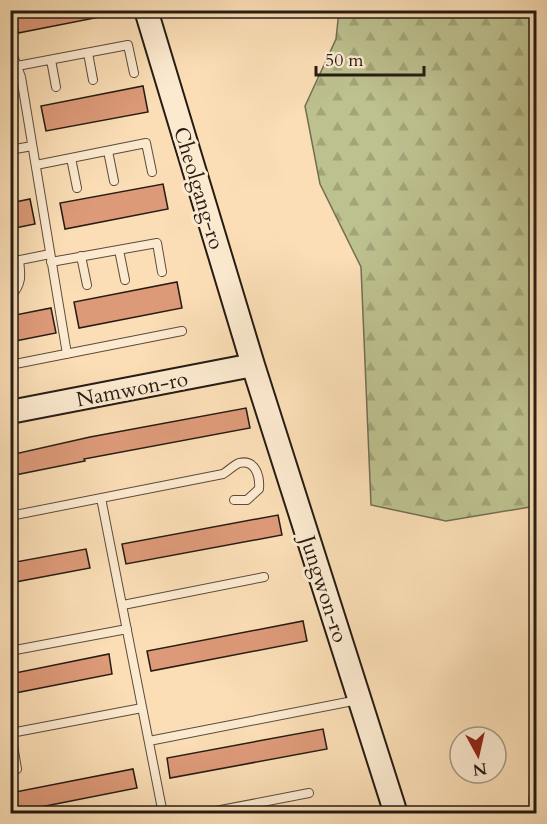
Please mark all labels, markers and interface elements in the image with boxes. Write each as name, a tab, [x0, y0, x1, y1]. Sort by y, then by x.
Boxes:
scale bar	[316, 39, 424, 77]
text: 50 m	[325, 48, 364, 73]
street label: Cheolgang-ro	[166, 123, 231, 253]
street label: Namwon-ro	[74, 364, 190, 415]
street label: Jungwon-ro	[292, 529, 354, 646]
north arrow	[448, 725, 508, 785]
text: N	[471, 757, 488, 781]

